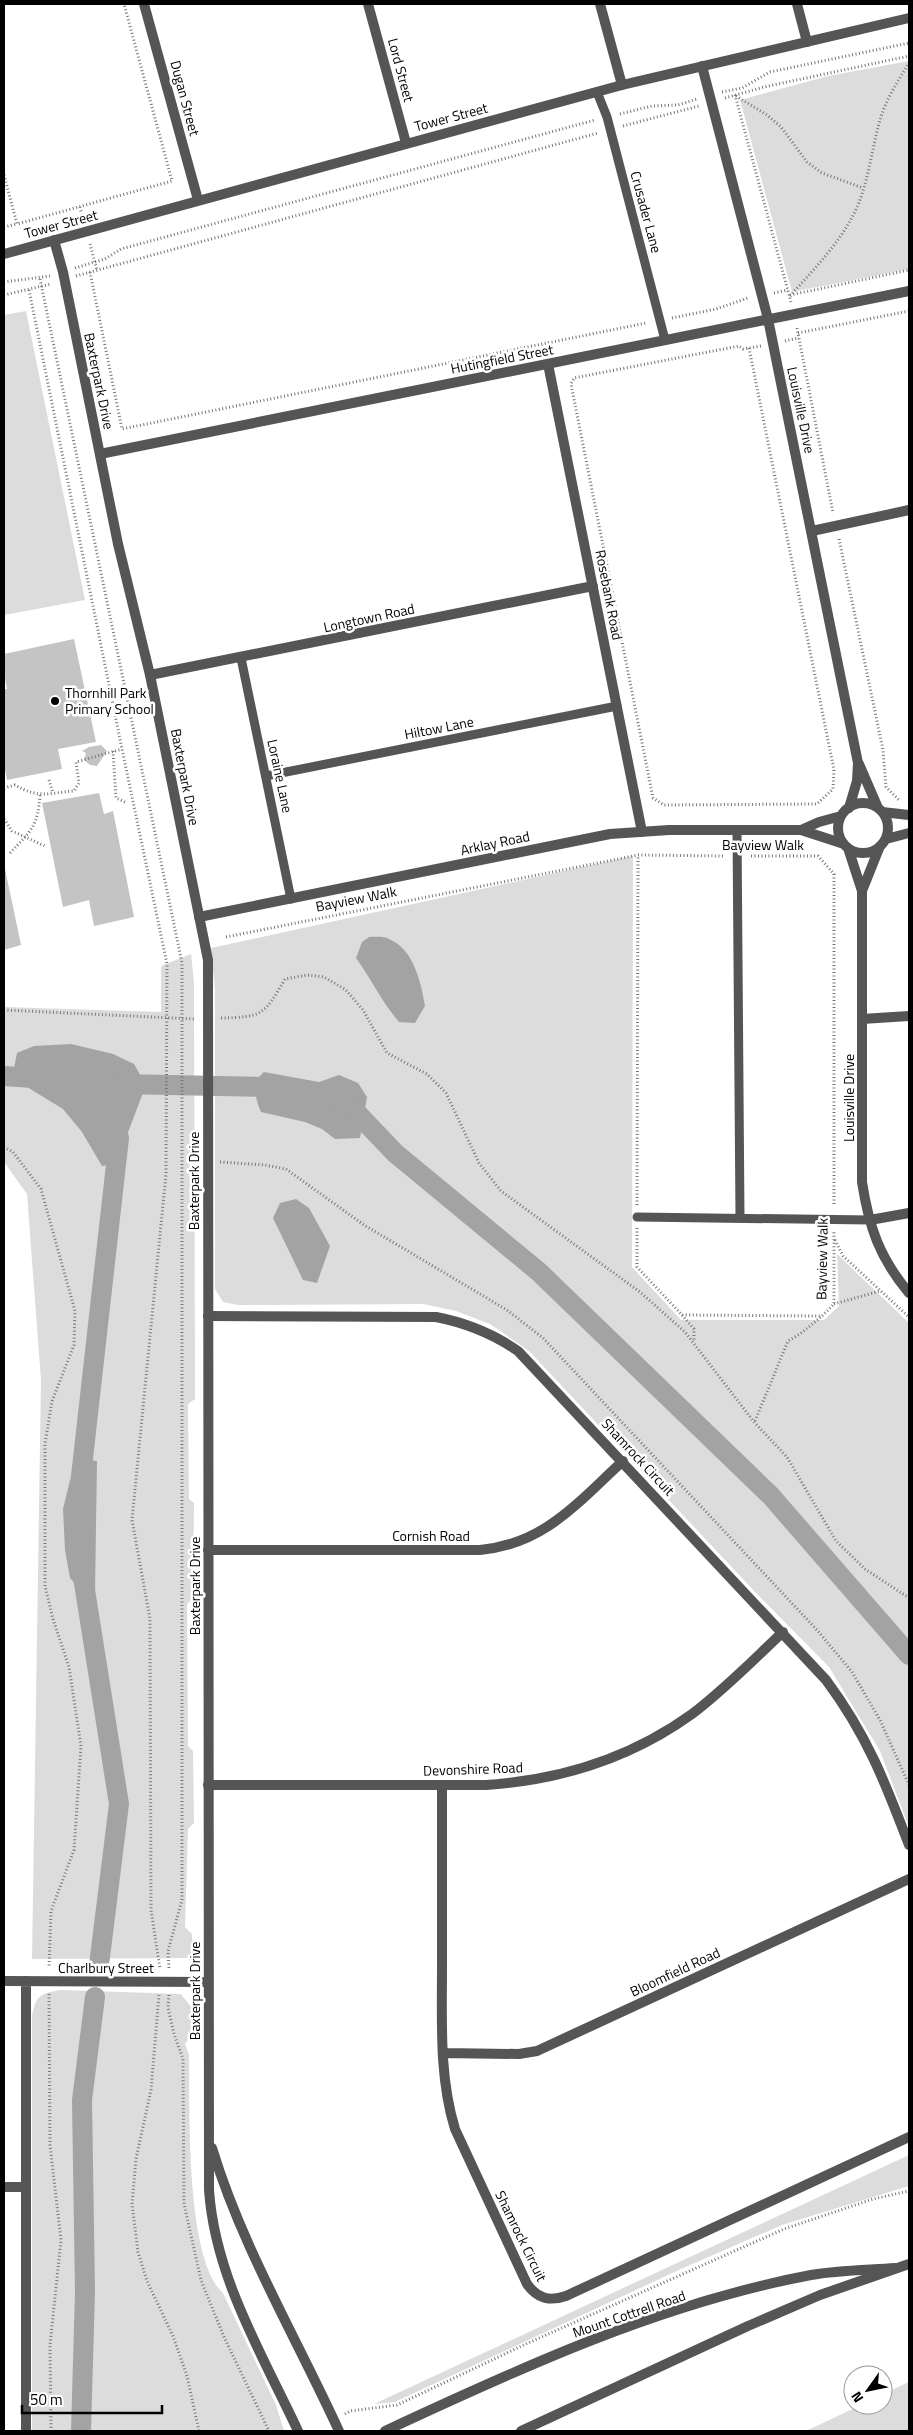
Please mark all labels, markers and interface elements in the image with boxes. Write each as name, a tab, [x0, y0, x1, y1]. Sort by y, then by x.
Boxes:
street label: Lord Street	[383, 36, 420, 104]
street label: Dugan Street	[165, 58, 206, 138]
street label: Tower Street	[412, 97, 490, 136]
street label: Crusader Lane	[625, 169, 668, 255]
street label: Tower Street	[22, 204, 100, 243]
street label: Baxterpark Drive	[79, 331, 120, 431]
street label: Hutingfield Street	[449, 338, 555, 379]
street label: Louisville Drive	[782, 365, 821, 455]
street label: Rosebank Road	[590, 548, 629, 642]
street label: Longtown Road	[321, 598, 416, 637]
place label: Thornhill Park Primary School	[65, 682, 154, 719]
marker: Thornhill Park Primary School	[49, 695, 61, 707]
street label: Hiltow Lane	[403, 711, 475, 744]
street label: Baxterpark Drive	[166, 727, 205, 827]
street label: Loraine Lane	[262, 737, 299, 815]
street label: Arklay Road	[458, 825, 531, 860]
street label: Bayview Walk	[722, 834, 804, 855]
street label: Bayview Walk	[314, 880, 398, 917]
street label: Louisville Drive	[838, 1054, 859, 1142]
street label: Baxterpark Drive	[183, 1132, 204, 1230]
street label: Bayview Walk	[810, 1218, 833, 1300]
street label: Shamrock Circuit	[597, 1413, 680, 1500]
street label: Cornish Road	[392, 1525, 470, 1546]
street label: Baxterpark Drive	[184, 1537, 205, 1635]
street label: Devonshire Road	[423, 1756, 523, 1781]
street label: Baxterpark Drive	[184, 1942, 205, 2040]
street label: Bloomfield Road	[626, 1942, 723, 2002]
street label: Charlbury Street	[58, 1957, 154, 1978]
street label: Shamrock Circuit	[490, 2187, 553, 2285]
street label: Mount Cottrell Road	[570, 2284, 688, 2343]
north arrow	[843, 2365, 893, 2415]
scale bar	[22, 2382, 162, 2414]
text: 50 m	[30, 2388, 63, 2411]
text: N	[845, 2388, 868, 2407]

